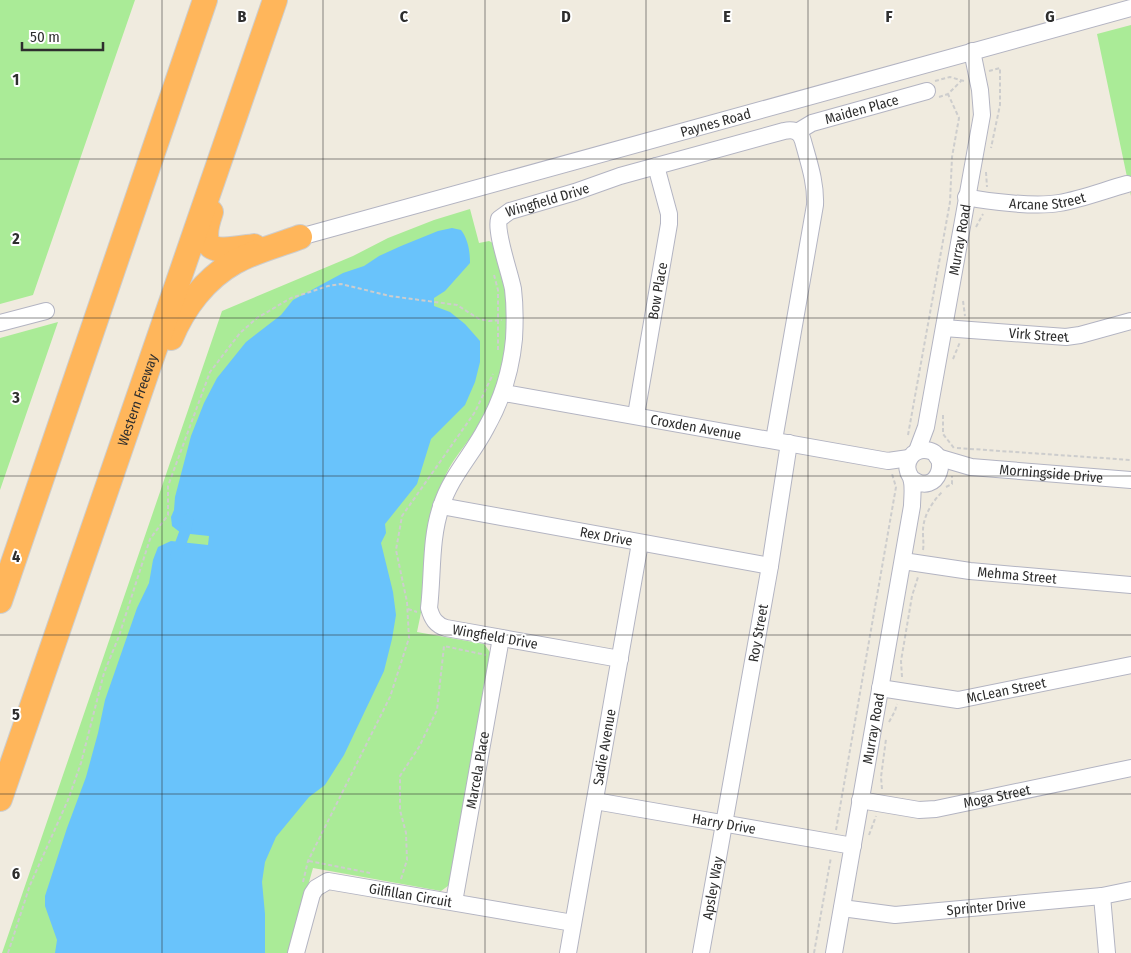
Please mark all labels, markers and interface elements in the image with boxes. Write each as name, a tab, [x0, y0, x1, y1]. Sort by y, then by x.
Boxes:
text: B	[238, 7, 247, 26]
text: C	[400, 7, 409, 26]
text: D	[561, 7, 571, 26]
text: E	[723, 7, 731, 26]
text: F	[885, 7, 893, 26]
text: G	[1045, 7, 1055, 26]
scale bar	[22, 20, 104, 52]
text: 50 m	[30, 28, 60, 46]
text: 1	[13, 70, 19, 89]
street label: Maiden Place	[823, 91, 901, 128]
street label: Paynes Road	[678, 105, 753, 140]
street label: Wingfield Drive	[504, 179, 592, 220]
street label: Arcane Street	[1009, 188, 1088, 213]
street label: Murray Road	[945, 203, 974, 277]
text: 2	[11, 229, 20, 248]
street label: Bow Place	[644, 261, 671, 321]
street label: Virk Street	[1008, 324, 1070, 346]
street label: Western Freeway	[114, 351, 161, 448]
text: 3	[11, 388, 20, 407]
street label: Croxden Avenue	[649, 411, 743, 443]
street label: Morningside Drive	[999, 461, 1104, 486]
street label: Rex Drive	[579, 523, 634, 549]
text: 4	[12, 547, 20, 566]
street label: Mehma Street	[977, 563, 1058, 587]
street label: Roy Street	[745, 602, 772, 663]
street label: Wingfield Drive	[451, 621, 539, 653]
street label: McLean Street	[965, 674, 1048, 707]
street label: Murray Road	[859, 692, 888, 765]
text: 5	[12, 705, 20, 724]
street label: Sadie Avenue	[589, 708, 619, 787]
street label: Marcela Place	[462, 730, 493, 810]
street label: Moga Street	[962, 781, 1032, 812]
street label: Harry Drive	[691, 810, 757, 837]
street label: Apsley Way	[699, 854, 727, 921]
text: 6	[12, 864, 20, 883]
street label: Gilfillan Circuit	[368, 880, 454, 911]
street label: Sprinter Drive	[946, 895, 1027, 919]

